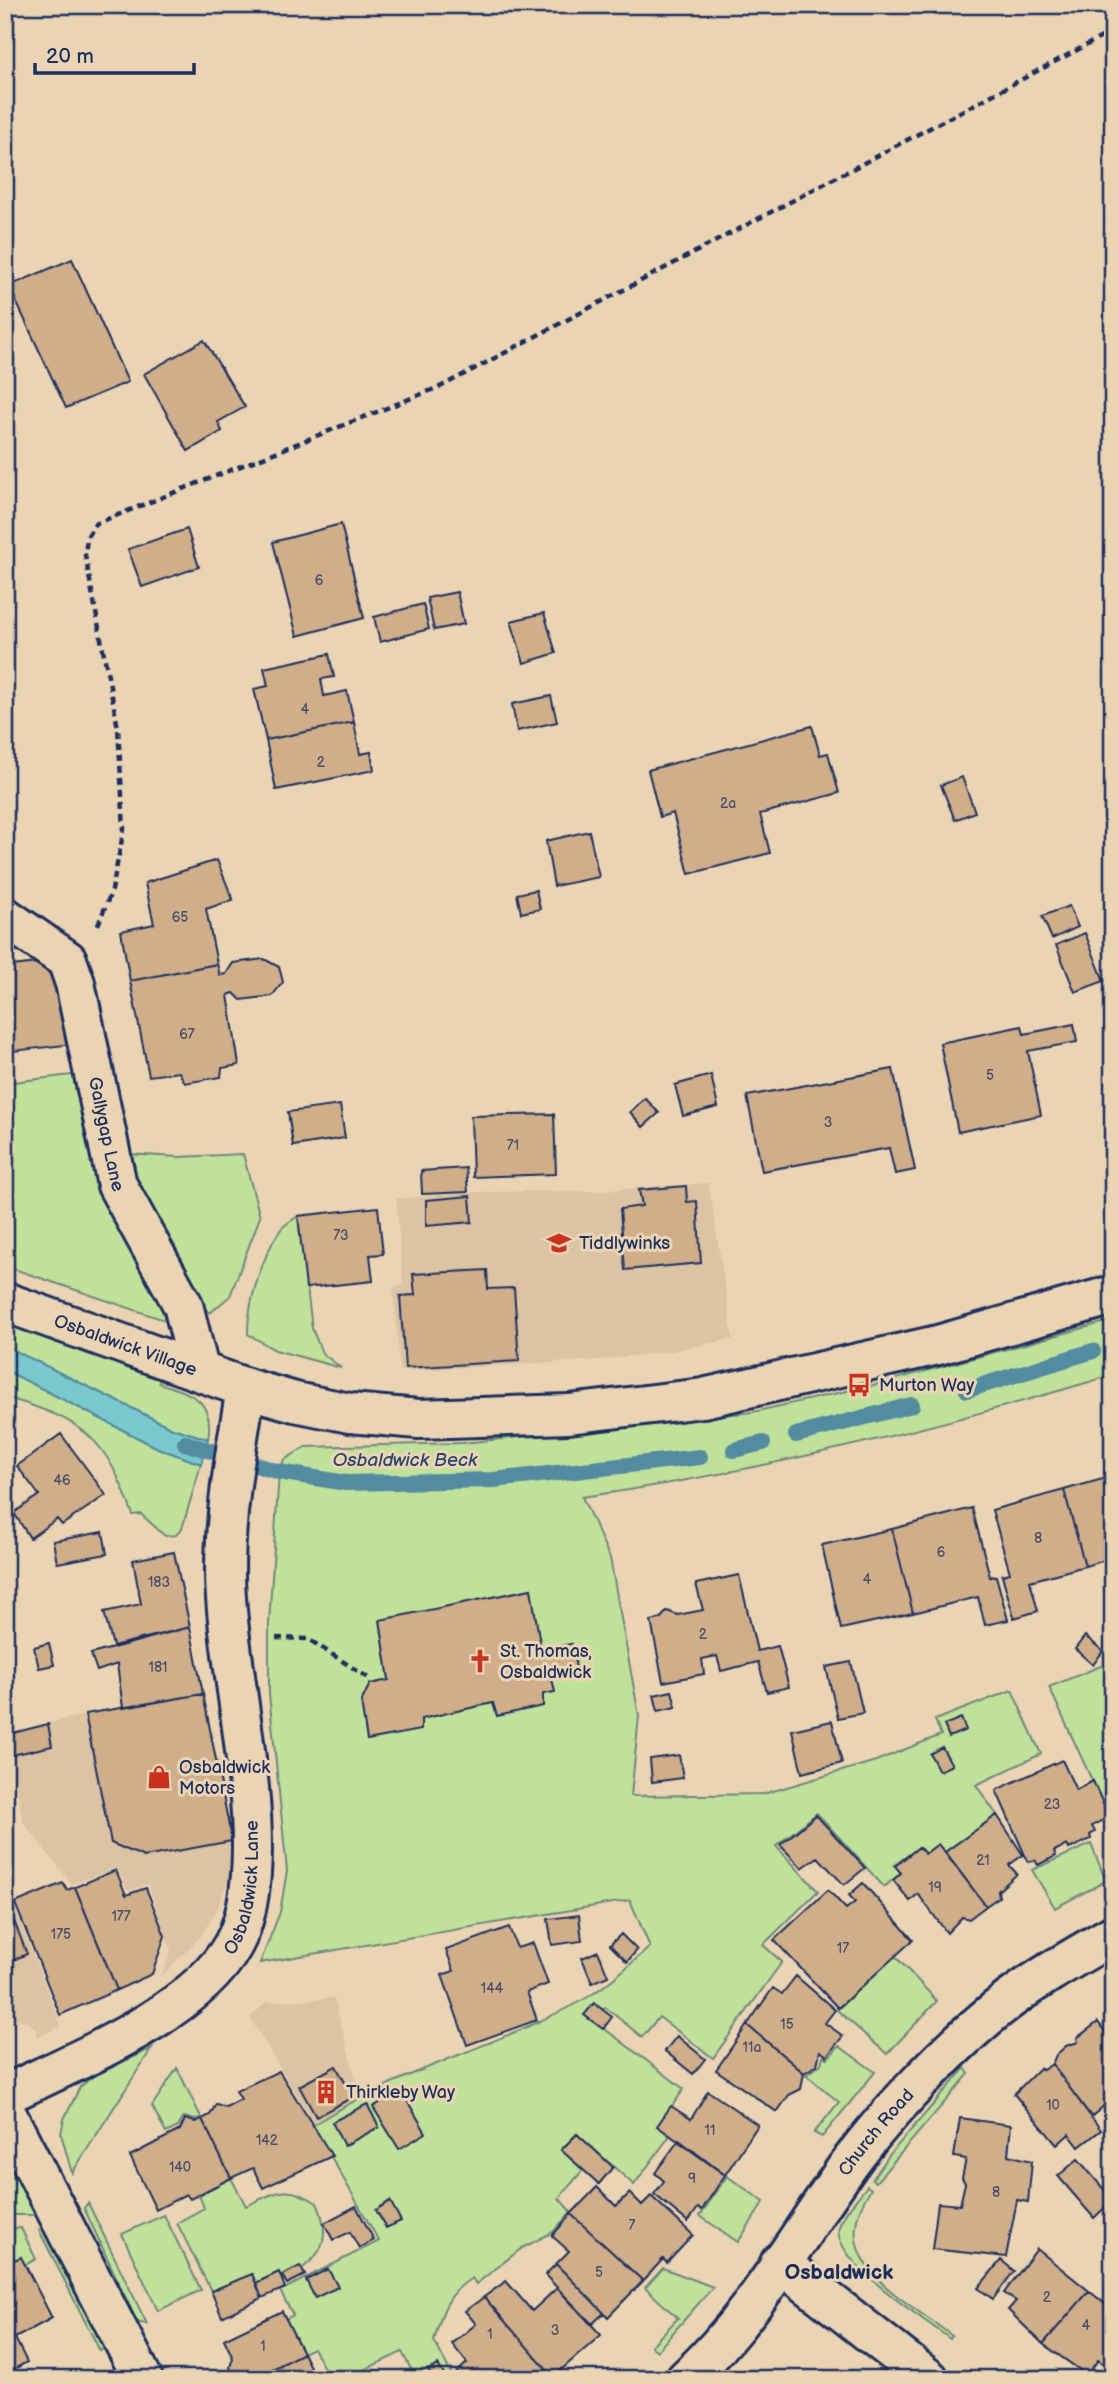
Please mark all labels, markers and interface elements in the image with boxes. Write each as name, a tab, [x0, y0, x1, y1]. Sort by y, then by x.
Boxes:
scale bar	[35, 32, 194, 76]
text: 20 m	[46, 44, 94, 69]
house number: 6	[315, 572, 324, 589]
house number: 4	[301, 701, 310, 718]
house number: 2	[317, 754, 326, 771]
house number: 2a	[720, 795, 736, 812]
house number: 65	[172, 909, 188, 926]
house number: 67	[179, 1026, 195, 1043]
house number: 5	[986, 1067, 994, 1084]
street label: Gallygap Lane	[84, 1075, 129, 1196]
house number: 3	[824, 1114, 832, 1131]
house number: 71	[507, 1137, 519, 1154]
house number: 73	[333, 1227, 349, 1244]
school or university icon: Tiddlywinks	[545, 1229, 573, 1257]
place label: Tiddlywinks	[579, 1233, 670, 1254]
street label: Osbaldwick Village	[51, 1310, 200, 1381]
bus stop icon: Murton Way	[845, 1371, 873, 1399]
place label: Murton Way	[879, 1375, 975, 1396]
water label: Osbaldwick Beck	[333, 1449, 478, 1472]
house number: 46	[53, 1472, 71, 1489]
house number: 8	[1034, 1530, 1042, 1547]
house number: 6	[937, 1544, 946, 1561]
house number: 4	[863, 1571, 872, 1588]
house number: 183	[148, 1574, 170, 1591]
house number: 2	[699, 1626, 708, 1643]
place label: St. Thomas, Osbaldwick	[500, 1641, 592, 1683]
church icon: St. Thomas, Osbaldwick	[466, 1647, 494, 1675]
house number: 181	[149, 1659, 168, 1676]
place label: Osbaldwick Motors	[179, 1757, 270, 1799]
shop icon: Osbaldwick Motors	[145, 1763, 173, 1791]
house number: 23	[1044, 1796, 1060, 1813]
street label: Osbaldwick Lane	[220, 1819, 263, 1958]
house number: 21	[976, 1852, 990, 1869]
house number: 19	[928, 1879, 942, 1896]
house number: 177	[111, 1908, 131, 1925]
house number: 175	[51, 1926, 71, 1943]
house number: 17	[837, 1940, 849, 1957]
house number: 144	[481, 1980, 504, 1997]
house number: 15	[780, 2016, 794, 2033]
house number: 11a	[743, 2039, 761, 2056]
building icon: Thirkleby Way	[312, 2078, 340, 2106]
place label: Thirkleby Way	[346, 2082, 456, 2103]
street label: Church Road	[834, 2085, 918, 2180]
house number: 10	[1046, 2097, 1060, 2114]
house number: 11	[705, 2122, 715, 2139]
house number: 142	[256, 2132, 279, 2149]
house number: 140	[169, 2159, 191, 2176]
house number: 9	[688, 2170, 696, 2187]
house number: 8	[992, 2184, 1000, 2201]
house number: 7	[629, 2217, 636, 2234]
district label: Osbaldwick	[785, 2260, 893, 2285]
house number: 5	[595, 2264, 603, 2281]
house number: 2	[1043, 2289, 1052, 2306]
house number: 4	[1082, 2317, 1091, 2334]
house number: 3	[551, 2322, 559, 2339]
house number: 1	[487, 2326, 493, 2343]
house number: 1	[260, 2338, 266, 2355]

